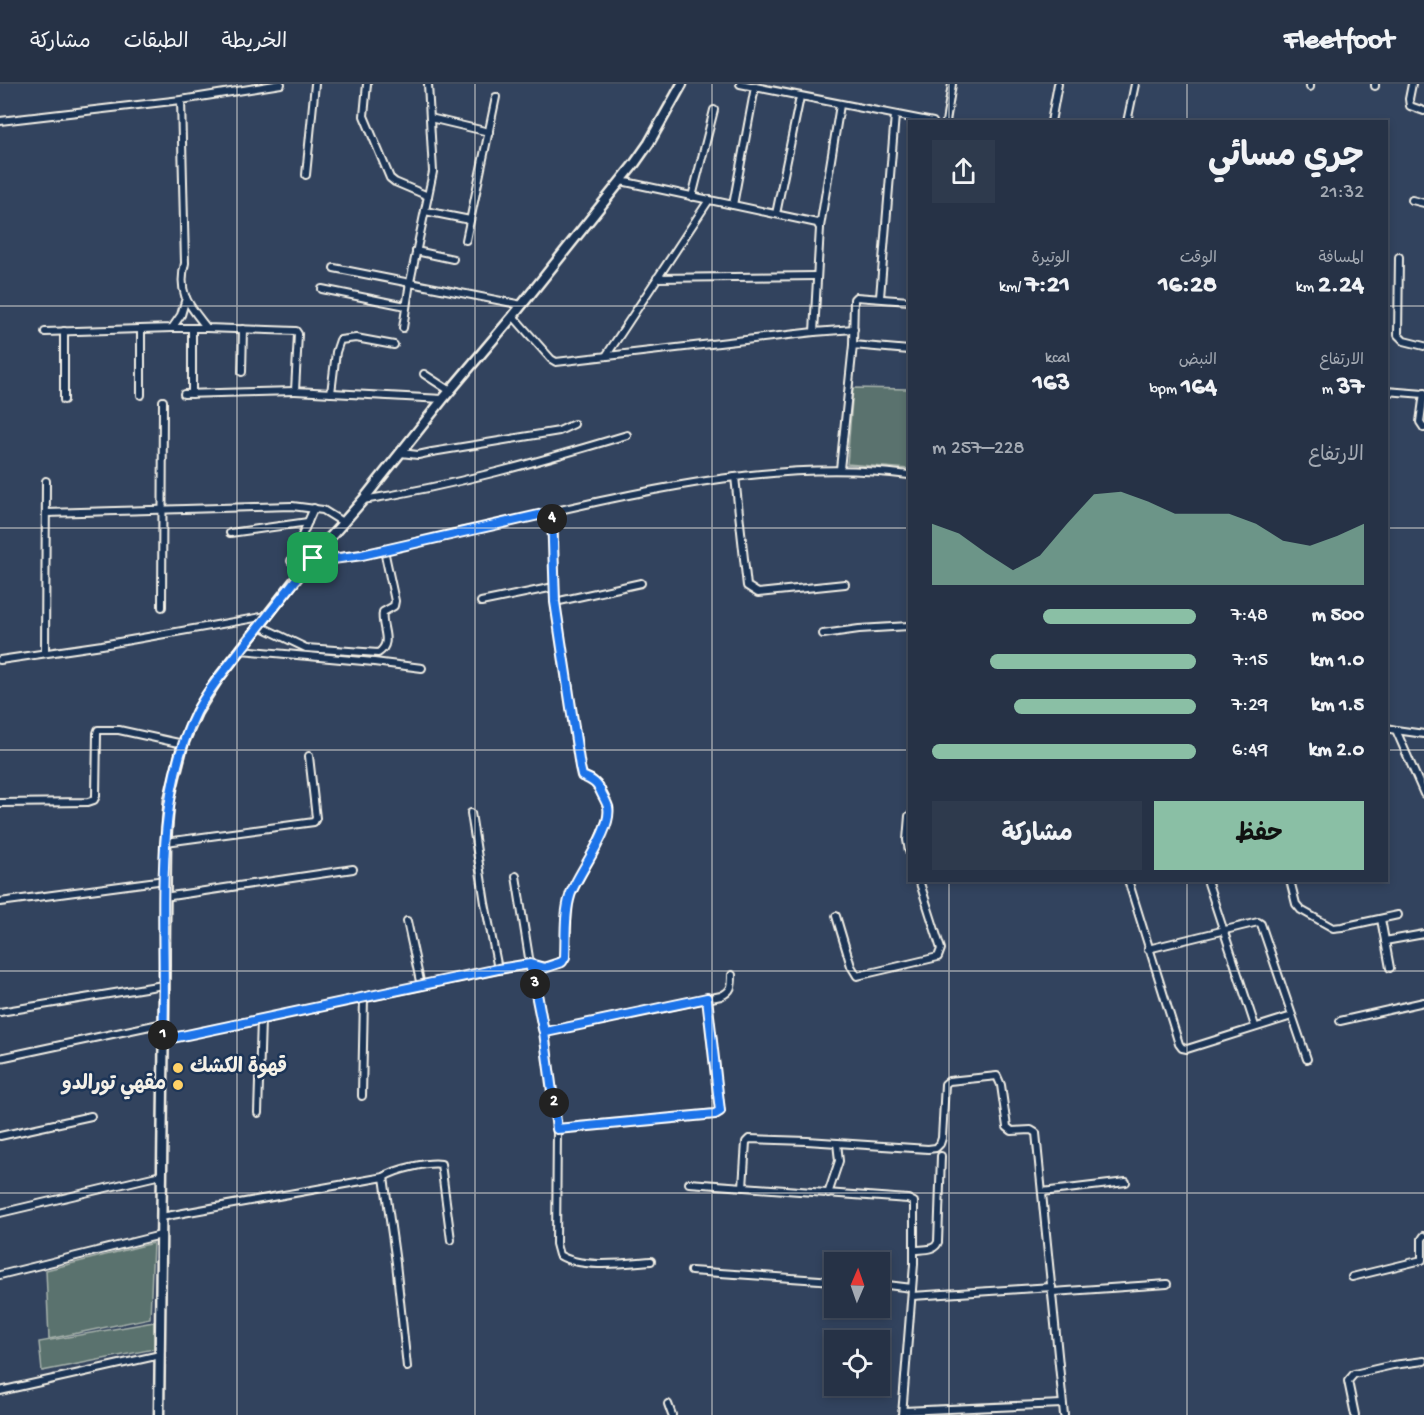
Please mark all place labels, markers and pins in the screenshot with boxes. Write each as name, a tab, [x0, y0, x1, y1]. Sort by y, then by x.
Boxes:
pin: 4	[537, 504, 567, 534]
pin	[287, 532, 338, 583]
pin: 3	[520, 969, 550, 999]
pin: 1	[148, 1020, 178, 1050]
place label: قهوة الكشك	[190, 1055, 287, 1080]
marker: قهوة الكشك	[171, 1061, 185, 1075]
place label: مقهي تورالدو	[60, 1073, 166, 1100]
marker: مقهي تورالدو	[171, 1078, 185, 1092]
pin: 2	[539, 1088, 569, 1118]

